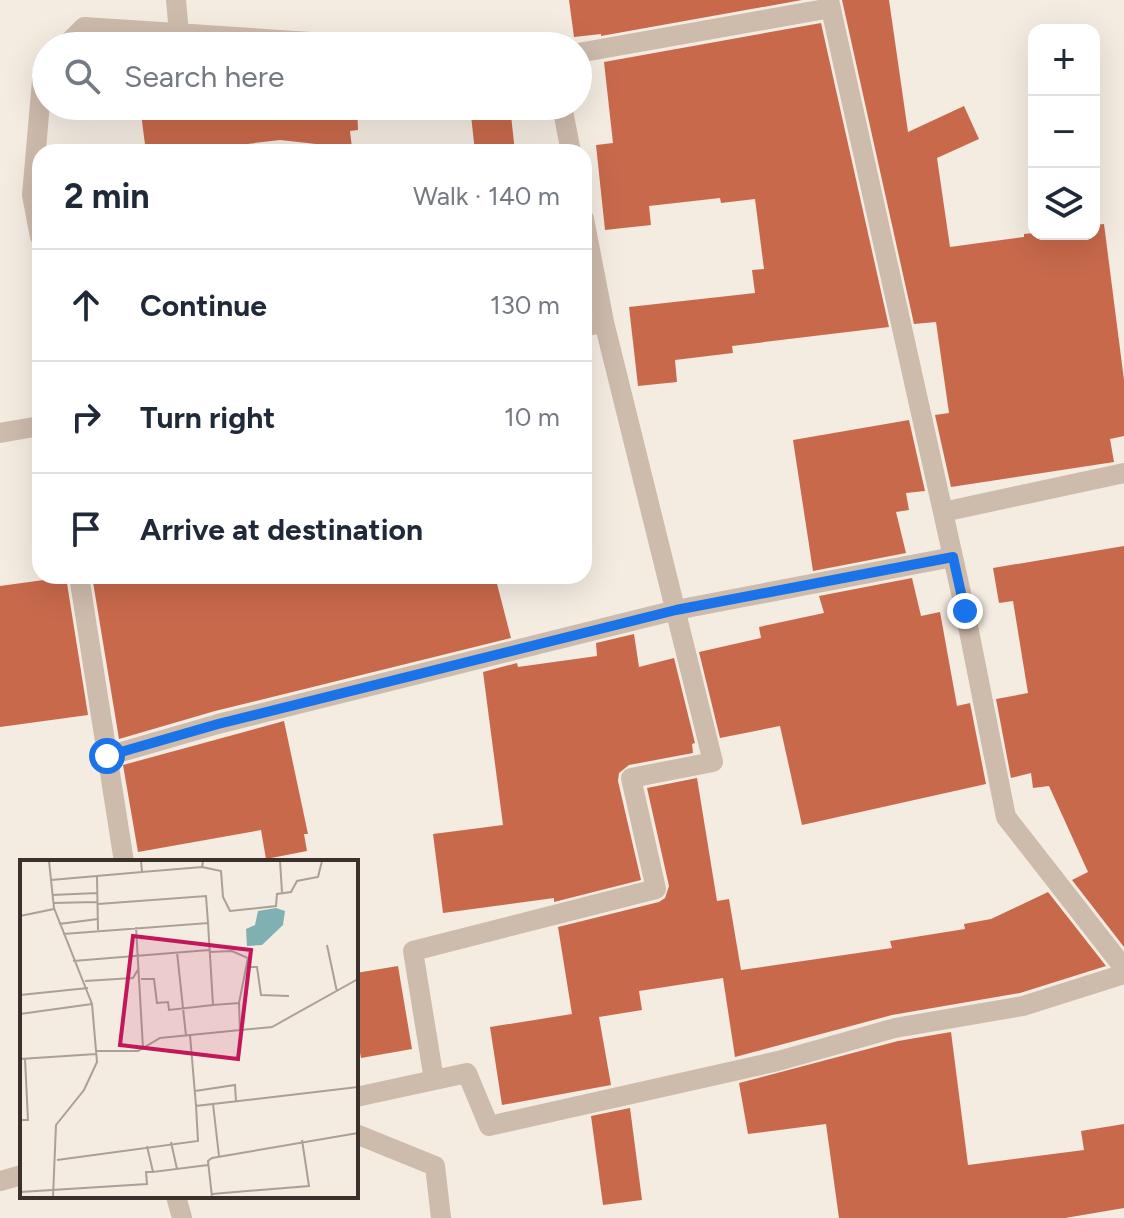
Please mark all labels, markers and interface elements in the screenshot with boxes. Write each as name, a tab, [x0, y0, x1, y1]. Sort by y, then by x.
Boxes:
map controls	[1028, 24, 1100, 240]
button: +	[1028, 24, 1100, 96]
search box	[32, 32, 592, 120]
icon: search	[60, 54, 104, 98]
text: Search here	[124, 58, 284, 95]
button: −	[1028, 96, 1100, 168]
button: layers	[1028, 168, 1100, 240]
text: 2 min	[64, 176, 150, 217]
text: Walk · 140 m	[413, 180, 560, 212]
icon: ahead	[64, 283, 108, 327]
text: Continue	[140, 287, 267, 324]
text: 130 m	[490, 289, 560, 321]
icon: right	[64, 395, 108, 439]
text: Turn right	[140, 399, 275, 436]
text: 10 m	[504, 401, 560, 433]
icon: arrive	[64, 507, 108, 551]
text: Arrive at destination	[140, 511, 423, 548]
route end	[947, 593, 983, 629]
route start	[89, 738, 125, 774]
inset map	[20, 860, 358, 1198]

